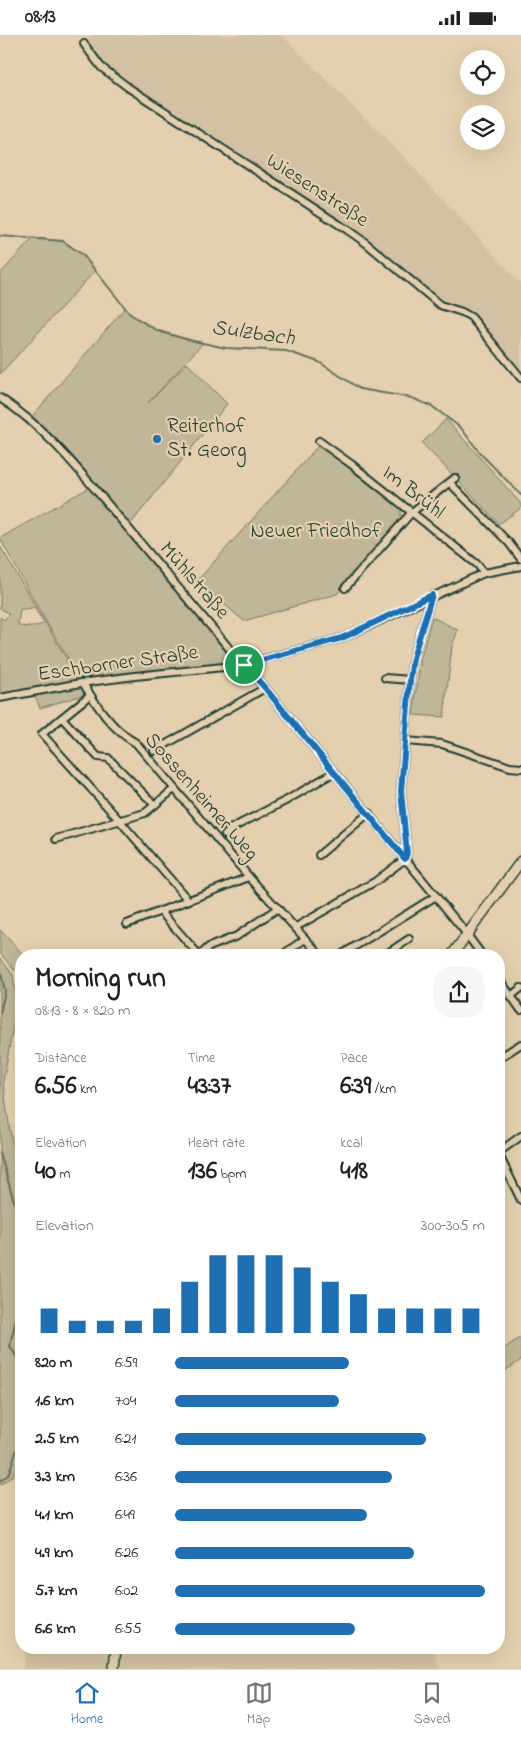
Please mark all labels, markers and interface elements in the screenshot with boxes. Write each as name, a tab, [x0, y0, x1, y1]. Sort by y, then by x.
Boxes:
text: 08:13	[25, 4, 56, 31]
map controls	[460, 50, 505, 150]
button: locate	[460, 50, 505, 95]
button: layers	[460, 105, 505, 150]
street label: Wiesenstraße	[260, 147, 375, 236]
water label: Sulzbach	[210, 312, 297, 356]
place label: Reiterhof St. Georg	[167, 412, 247, 468]
marker: Reiterhof St. Georg	[151, 433, 163, 445]
street label: Im Brühl	[375, 459, 451, 527]
park label: Neuer Friedhof	[251, 517, 382, 547]
street label: Mühlstraße	[152, 536, 237, 627]
street label: Eschborner Straße	[36, 638, 201, 690]
pin	[223, 644, 265, 686]
icon: arrive	[230, 651, 258, 679]
street label: Sossenheimer Weg	[135, 726, 265, 869]
text: Morning run	[35, 959, 166, 1000]
button: share	[433, 966, 485, 1018]
text: 08:13 · 8 × 820 m	[35, 999, 130, 1023]
text: Distance	[35, 1048, 87, 1069]
text: Time	[188, 1048, 215, 1069]
text: Pace	[340, 1048, 368, 1069]
text: 6.56	[35, 1069, 76, 1105]
text: 43:37	[188, 1069, 231, 1105]
text: 6:39	[340, 1069, 371, 1105]
text: km	[76, 1079, 97, 1100]
text: /km	[371, 1079, 396, 1100]
text: Elevation	[35, 1133, 86, 1154]
text: Heart rate	[188, 1133, 245, 1154]
text: kcal	[340, 1133, 363, 1154]
text: 40	[35, 1154, 56, 1190]
text: 136	[188, 1154, 217, 1190]
text: 418	[340, 1154, 368, 1190]
text: m	[56, 1164, 70, 1185]
text: bpm	[217, 1164, 246, 1185]
text: Elevation	[35, 1214, 94, 1238]
text: 300–305 m	[421, 1214, 485, 1238]
text: 820 m	[35, 1351, 72, 1375]
text: 6:59	[115, 1351, 137, 1375]
text: 1.6 km	[35, 1389, 74, 1413]
text: 7:04	[115, 1389, 136, 1413]
text: 2.5 km	[35, 1427, 79, 1451]
text: 6:21	[115, 1427, 136, 1451]
text: 3.3 km	[35, 1465, 75, 1489]
text: 6:36	[115, 1465, 137, 1489]
text: 4.1 km	[35, 1503, 73, 1527]
text: 6:49	[115, 1503, 135, 1527]
text: 4.9 km	[35, 1541, 73, 1565]
text: 6:26	[115, 1541, 138, 1565]
text: 5.7 km	[35, 1579, 77, 1603]
text: 6:02	[115, 1579, 138, 1603]
text: 6.6 km	[35, 1617, 76, 1641]
text: 6:55	[115, 1617, 142, 1641]
tab: Home	[71, 1679, 103, 1730]
tab: Map	[245, 1679, 273, 1730]
tab: Saved	[414, 1679, 450, 1730]

